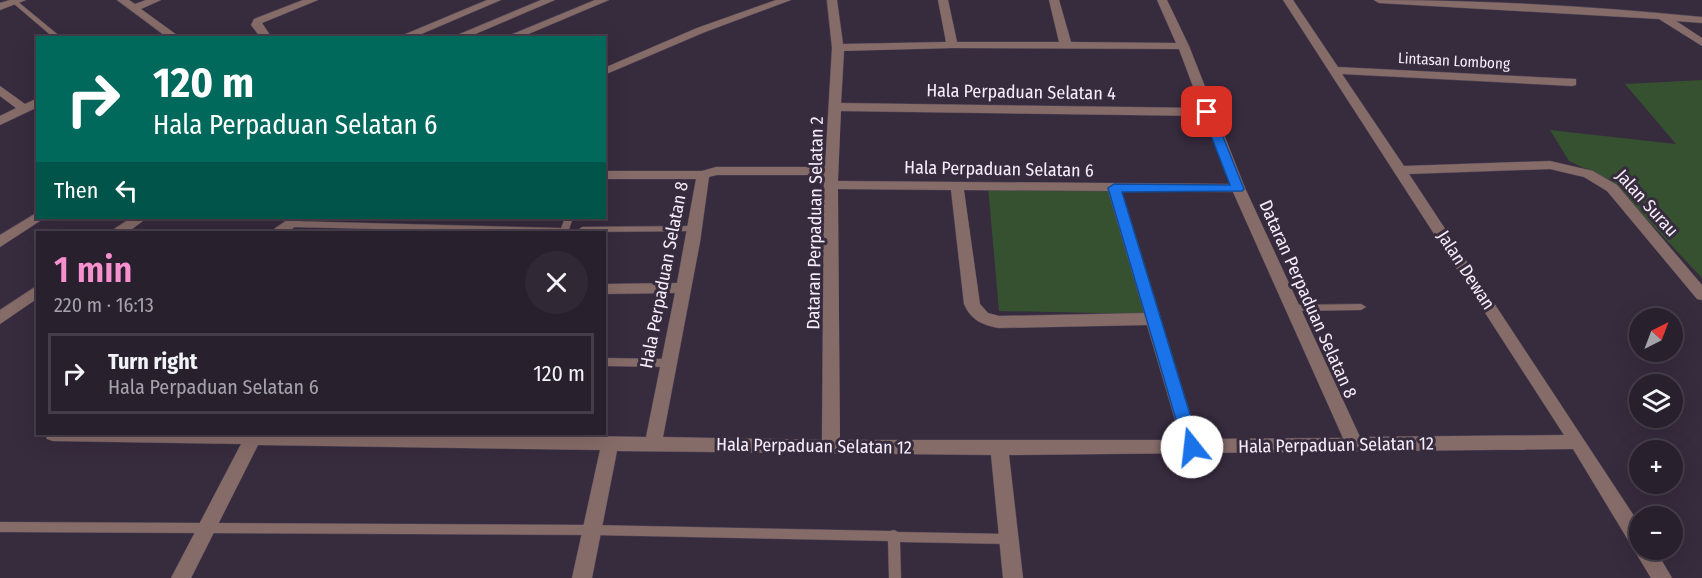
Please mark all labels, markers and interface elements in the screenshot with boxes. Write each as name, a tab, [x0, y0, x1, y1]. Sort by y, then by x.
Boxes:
street label: Lintasan Lombong	[1398, 49, 1510, 73]
text: 120 m	[153, 58, 254, 108]
icon: right	[54, 60, 132, 138]
street label: Hala Perpaduan Selatan 4	[926, 79, 1116, 105]
pin	[1181, 86, 1232, 137]
icon: arrive	[1190, 95, 1223, 128]
text: Hala Perpaduan Selatan 6	[153, 109, 438, 141]
street label: Dataran Perpaduan Selatan 2	[802, 116, 828, 330]
street label: Hala Perpaduan Selatan 6	[904, 156, 1094, 182]
street label: Jalan Surau	[1611, 165, 1683, 241]
icon: left	[110, 174, 143, 207]
text: Then	[54, 177, 98, 204]
street label: Hala Perpaduan Selatan 8	[635, 180, 693, 370]
street label: Dataran Perpaduan Selatan 8	[1254, 197, 1362, 401]
street label: Jalan Dewan	[1432, 226, 1500, 314]
text: 1 min	[54, 248, 132, 292]
button: close	[525, 251, 588, 314]
text: 220 m · 16:13	[54, 293, 154, 317]
north arrow	[1629, 308, 1683, 362]
map controls	[1629, 308, 1683, 560]
text: Turn right	[108, 348, 197, 375]
icon: right	[57, 357, 90, 390]
text: 120 m	[533, 360, 585, 387]
button: layers	[1629, 374, 1683, 428]
text: Hala Perpaduan Selatan 6	[108, 375, 319, 399]
position arrow	[1160, 415, 1224, 479]
street label: Hala Perpaduan Selatan 12	[1238, 432, 1434, 458]
street label: Hala Perpaduan Selatan 12	[716, 433, 912, 459]
button: +	[1629, 440, 1683, 494]
button: −	[1629, 506, 1683, 560]

